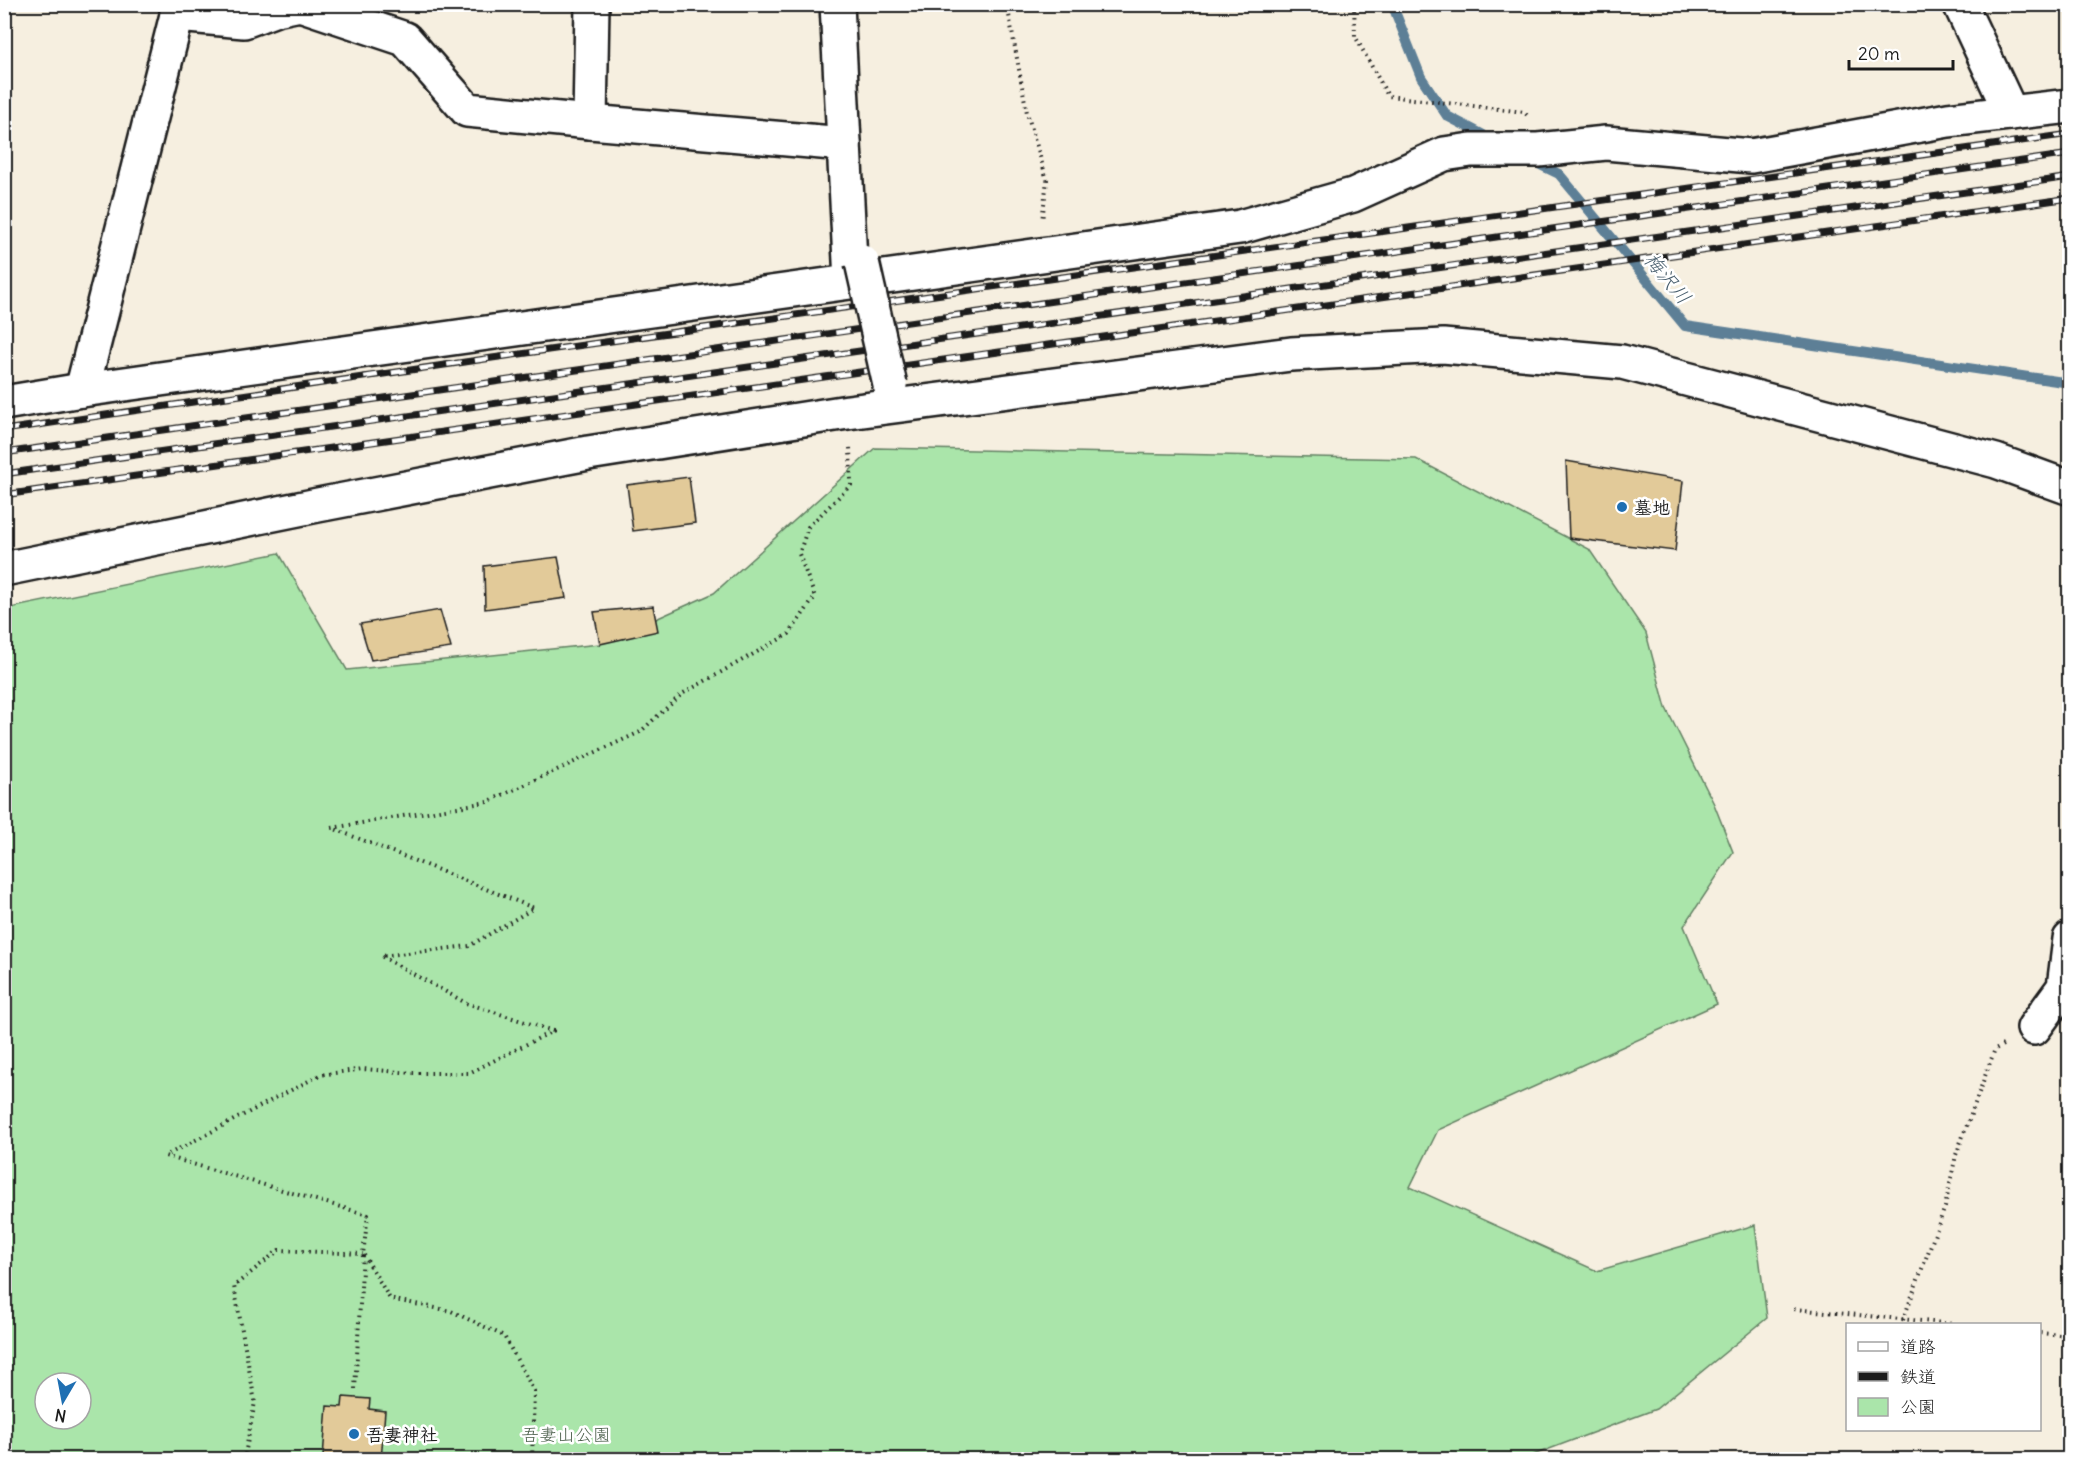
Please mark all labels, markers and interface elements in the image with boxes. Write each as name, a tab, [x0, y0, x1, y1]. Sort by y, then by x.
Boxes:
scale bar	[1849, 33, 1952, 71]
text: 20 m	[1858, 42, 1900, 65]
water label: 梅沢川	[1639, 247, 1697, 309]
place label: 墓地	[1634, 496, 1670, 519]
marker: 墓地	[1615, 500, 1629, 514]
legend	[1846, 1323, 2041, 1431]
text: 道路	[1900, 1335, 1936, 1358]
text: 鉄道	[1900, 1365, 1936, 1388]
north arrow	[33, 1371, 93, 1431]
text: 公園	[1900, 1395, 1936, 1418]
text: N	[53, 1405, 68, 1427]
place label: 吾妻神社	[366, 1423, 438, 1446]
park label: 吾妻山公園	[521, 1423, 611, 1446]
marker: 吾妻神社	[347, 1427, 361, 1441]

